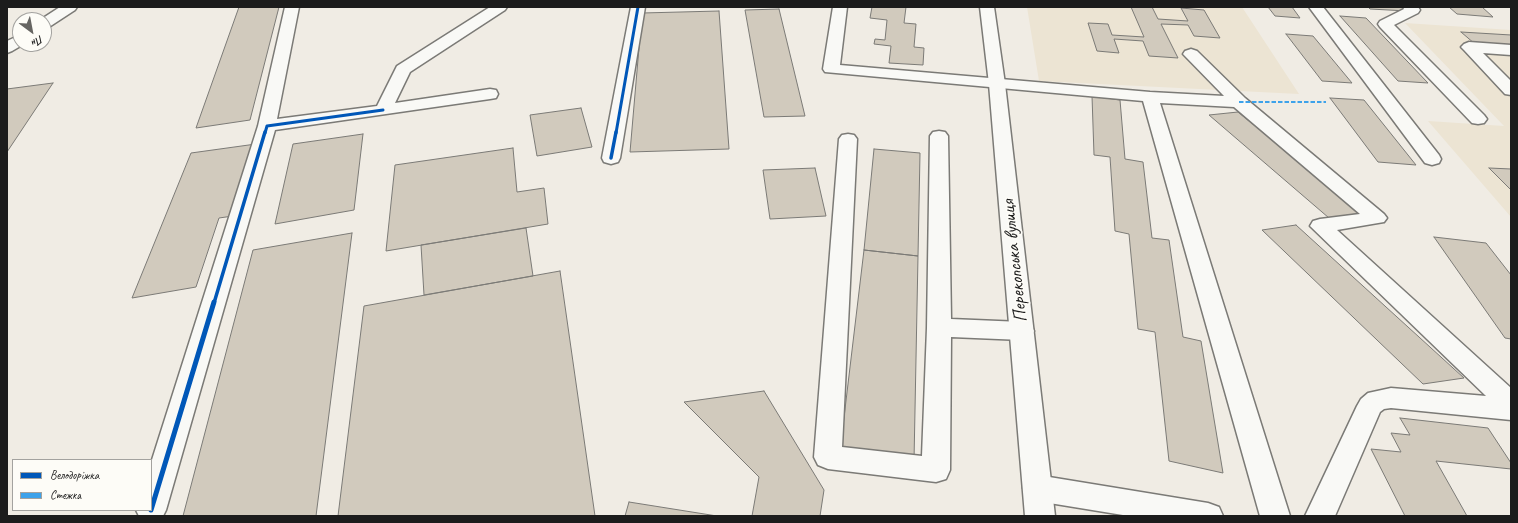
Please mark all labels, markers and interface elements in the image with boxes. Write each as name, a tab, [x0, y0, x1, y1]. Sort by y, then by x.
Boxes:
north arrow	[12, 12, 52, 52]
text: Пн	[29, 32, 46, 50]
street label: Перекопська вулиця	[997, 199, 1033, 323]
legend	[12, 459, 152, 511]
text: Велодоріжка	[50, 467, 99, 483]
text: Стежка	[50, 487, 81, 503]

